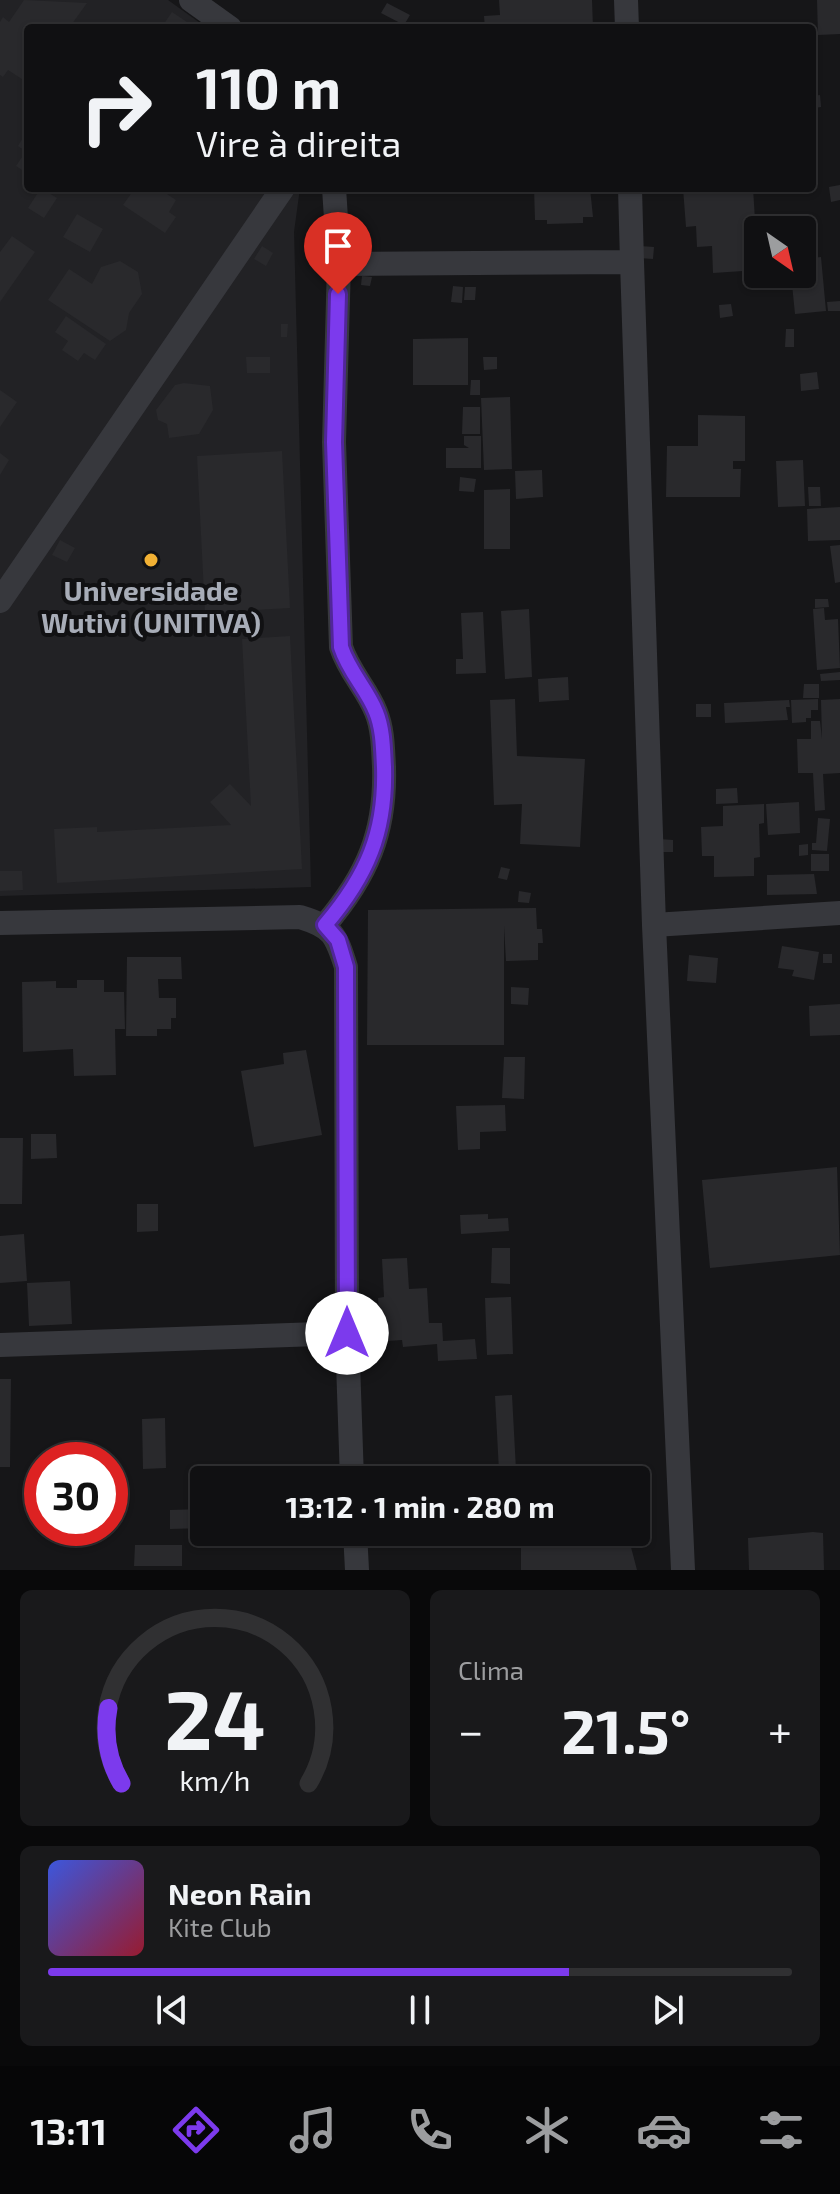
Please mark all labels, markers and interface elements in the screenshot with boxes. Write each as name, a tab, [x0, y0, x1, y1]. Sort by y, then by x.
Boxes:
text: 110 m	[196, 53, 341, 120]
icon: right	[64, 56, 168, 160]
text: Vire à direita	[196, 121, 401, 164]
pin	[304, 212, 372, 294]
north arrow	[744, 216, 816, 288]
map controls	[744, 216, 816, 288]
icon: arrive	[316, 224, 360, 268]
marker: Universidade Wutivi (UNITIVA)	[142, 551, 160, 569]
place label: Universidade Wutivi (UNITIVA)	[41, 573, 261, 639]
position arrow	[305, 1291, 389, 1375]
speed limit sign: 30	[24, 1442, 128, 1546]
text: 13:12 · 1 min · 280 m	[285, 1488, 555, 1524]
text: Clima	[458, 1654, 524, 1685]
text: 24	[164, 1667, 266, 1767]
text: 21.5°	[561, 1694, 690, 1766]
text: −	[458, 1703, 484, 1756]
text: +	[768, 1703, 792, 1756]
text: km/h	[180, 1762, 250, 1797]
text: Neon Rain	[168, 1875, 312, 1911]
text: Kite Club	[168, 1911, 272, 1942]
icon: previous	[150, 1988, 194, 2032]
icon: pause	[398, 1988, 442, 2032]
icon: next	[646, 1988, 690, 2032]
icon: directions	[168, 2102, 224, 2158]
icon: music	[285, 2102, 341, 2158]
icon: phone	[402, 2102, 458, 2158]
icon: climate	[519, 2102, 575, 2158]
icon: car	[636, 2102, 692, 2158]
icon: filters	[753, 2102, 809, 2158]
text: 13:11	[31, 2109, 107, 2152]

